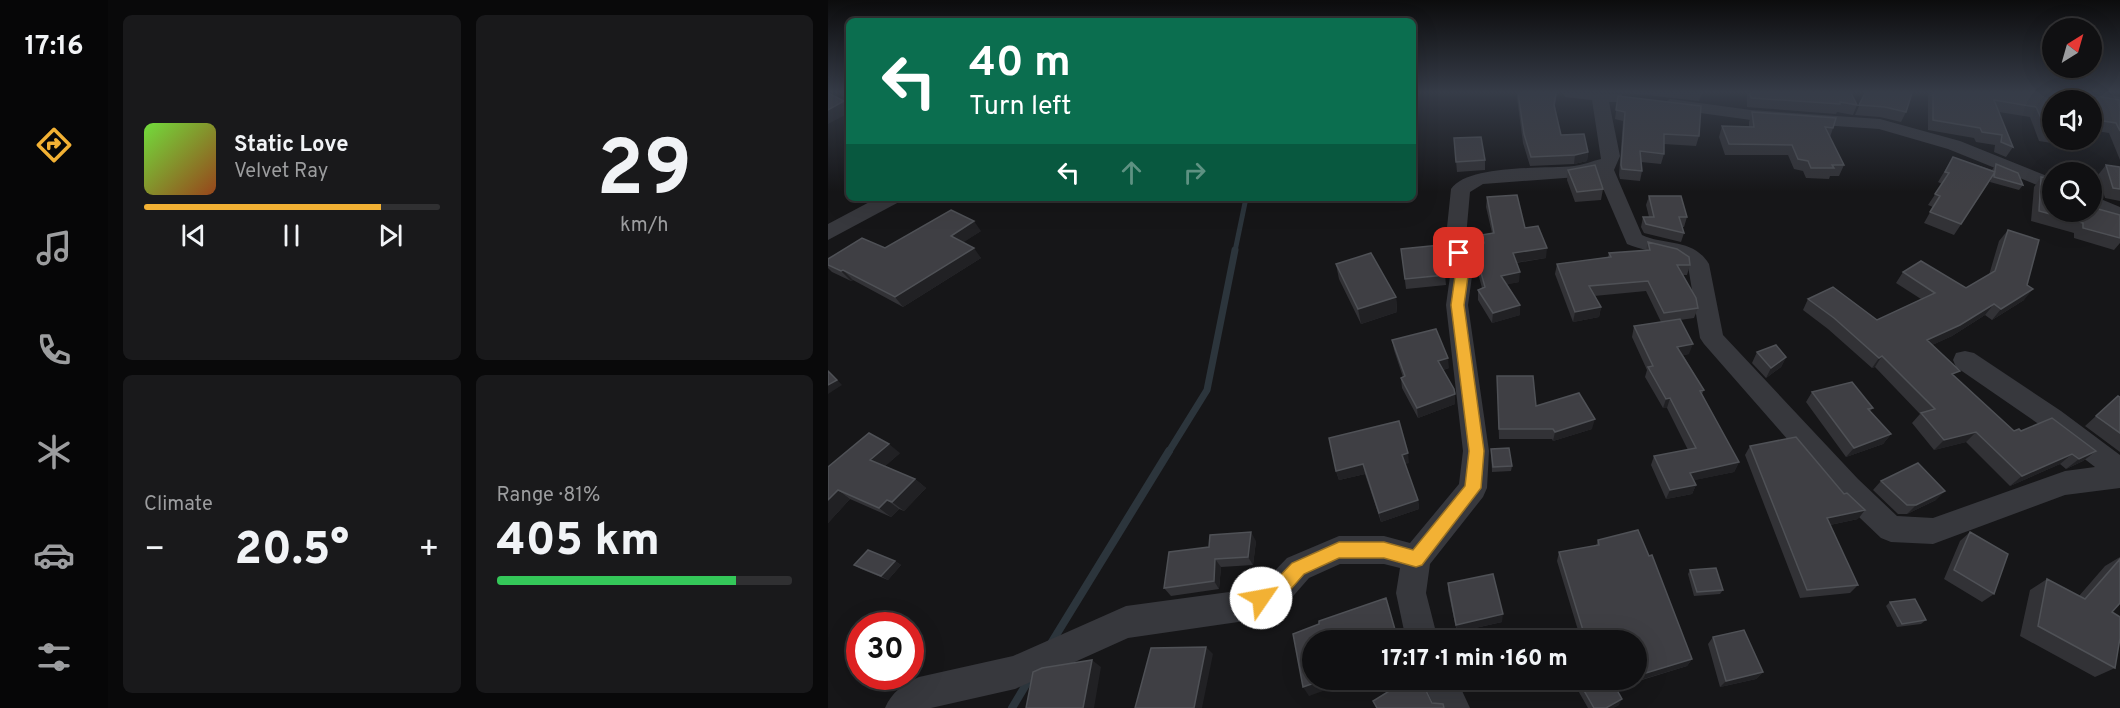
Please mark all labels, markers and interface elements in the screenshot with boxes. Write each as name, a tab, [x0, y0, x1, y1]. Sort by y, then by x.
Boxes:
north arrow	[2042, 18, 2102, 78]
map controls	[2042, 18, 2102, 222]
text: 17:16	[24, 30, 84, 64]
text: 40 m	[969, 38, 1071, 91]
icon: left	[870, 42, 948, 120]
text: Turn left	[969, 90, 1071, 124]
button: sound	[2042, 90, 2102, 150]
icon: directions	[33, 124, 75, 166]
text: 29	[596, 124, 692, 223]
text: Static Love	[234, 132, 348, 159]
icon: left	[1052, 156, 1085, 189]
icon: ahead	[1115, 156, 1148, 189]
icon: right	[1178, 156, 1211, 189]
text: Velvet Ray	[234, 159, 328, 185]
button: search	[2042, 162, 2102, 222]
text: km/h	[620, 213, 669, 239]
icon: previous	[177, 219, 210, 252]
icon: pause	[275, 219, 308, 252]
icon: next	[374, 219, 407, 252]
icon: music	[33, 227, 75, 269]
pin	[1433, 227, 1484, 278]
icon: arrive	[1442, 236, 1475, 269]
icon: phone	[33, 329, 75, 371]
icon: climate	[33, 431, 75, 473]
text: Range · 81%	[497, 483, 600, 509]
text: Climate	[144, 492, 213, 518]
text: 405 km	[497, 514, 660, 571]
text: 20.5°	[234, 523, 349, 580]
text: −	[144, 530, 165, 572]
text: +	[418, 530, 440, 572]
icon: car	[33, 534, 75, 576]
position arrow	[1229, 566, 1293, 630]
speed limit sign: 30	[846, 612, 924, 690]
icon: filters	[33, 636, 75, 678]
text: 17:17 · 1 min · 160 m	[1381, 646, 1568, 673]

